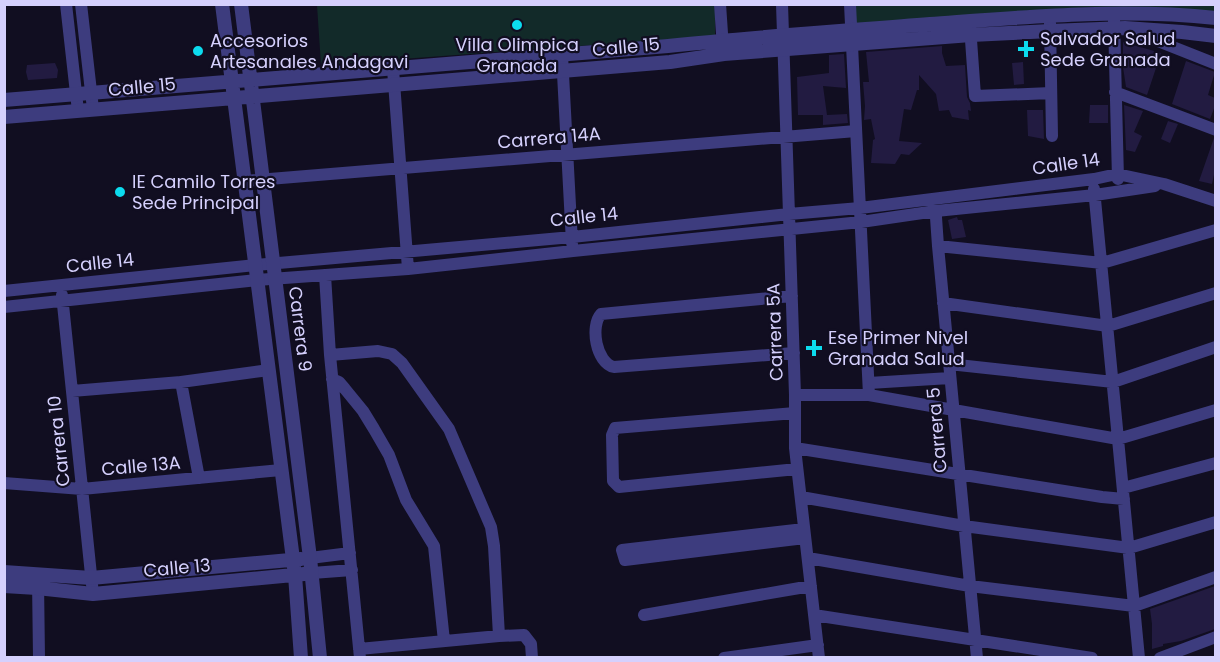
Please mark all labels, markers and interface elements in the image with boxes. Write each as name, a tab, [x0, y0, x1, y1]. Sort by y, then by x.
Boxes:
marker: Villa Olimpica Granada	[510, 18, 524, 32]
place label: Salvador Salud Sede Granada	[1040, 26, 1176, 72]
place label: Accesorios Artesanales Andagavi	[210, 28, 408, 74]
street label: Calle 15	[591, 31, 661, 62]
place label: Villa Olimpica Granada	[455, 32, 579, 78]
marker: Salvador Salud Sede Granada	[1017, 40, 1035, 58]
marker: Accesorios Artesanales Andagavi	[191, 44, 205, 58]
street label: Calle 15	[107, 71, 177, 102]
street label: Carrera 14A	[496, 121, 602, 154]
street label: Calle 14	[1031, 146, 1101, 181]
place label: IE Camilo Torres Sede Principal	[132, 169, 276, 215]
marker: IE Camilo Torres Sede Principal	[113, 185, 127, 199]
street label: Calle 14	[549, 201, 619, 232]
street label: Calle 14	[65, 247, 135, 278]
street label: Carrera 5A	[760, 283, 789, 381]
street label: Carrera 9	[283, 285, 318, 373]
place label: Ese Primer Nivel Granada Salud	[828, 325, 968, 371]
marker: Ese Primer Nivel Granada Salud	[805, 339, 823, 357]
street label: Carrera 5	[920, 386, 953, 474]
street label: Carrera 10	[41, 394, 76, 488]
street label: Calle 13A	[100, 450, 182, 481]
street label: Calle 13	[142, 552, 212, 583]

